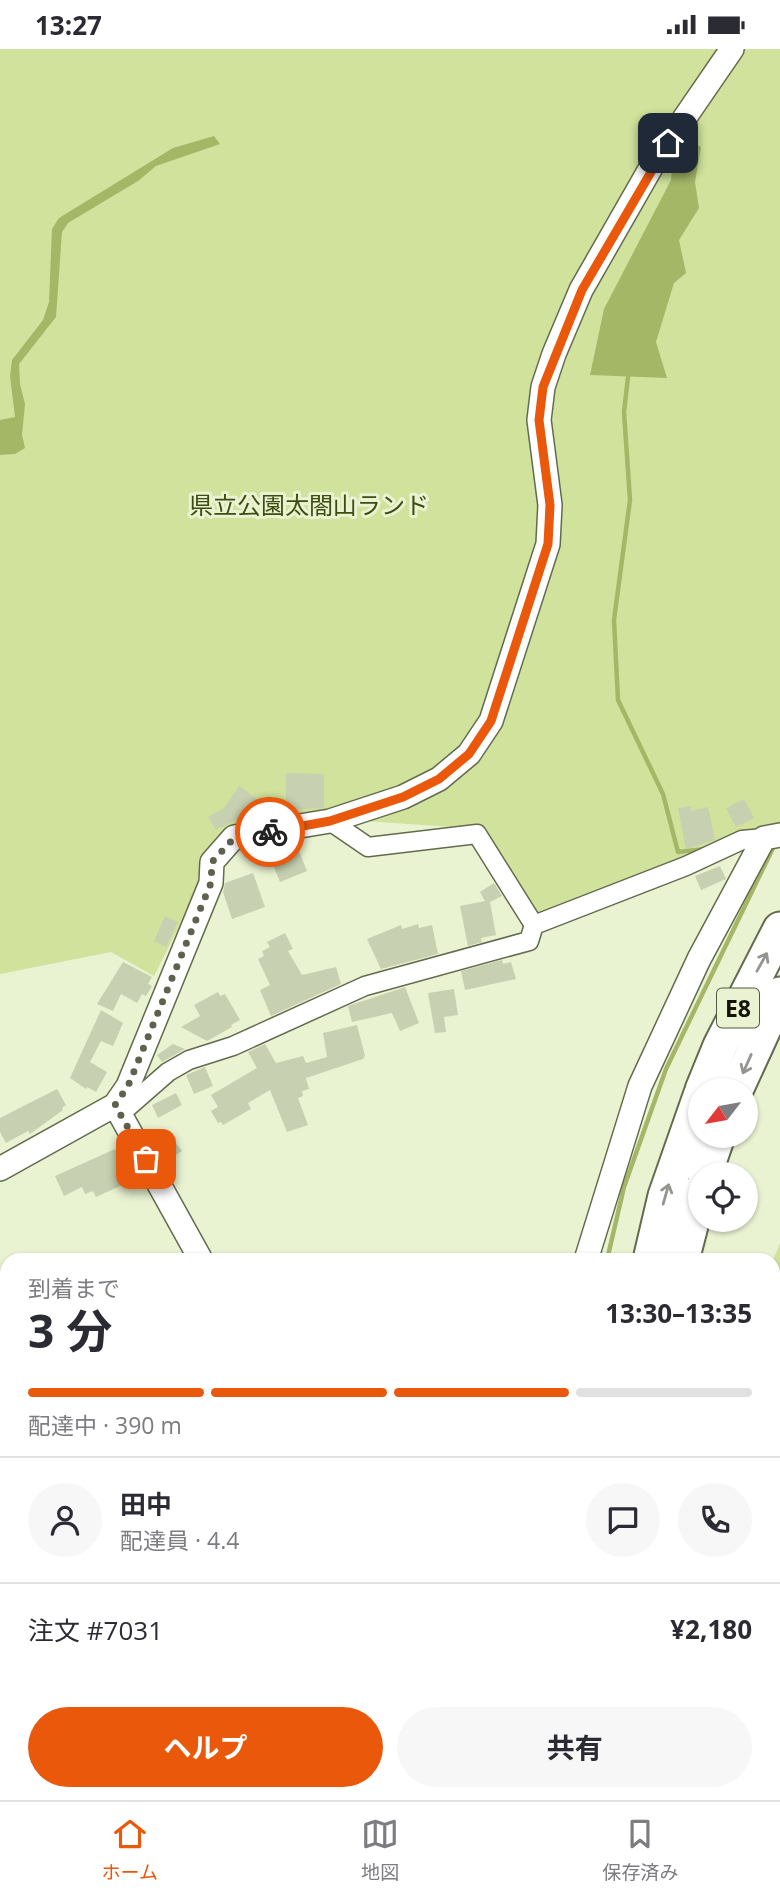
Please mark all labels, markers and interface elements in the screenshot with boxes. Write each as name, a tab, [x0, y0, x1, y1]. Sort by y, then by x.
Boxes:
text: 13:27	[35, 7, 102, 43]
pin	[638, 113, 698, 173]
icon: home	[649, 124, 687, 162]
park label: 県立公園太閤山ランド	[189, 488, 429, 521]
courier	[235, 797, 305, 867]
icon: bike	[251, 813, 289, 851]
one-way arrow	[756, 952, 769, 973]
road number: E8	[717, 989, 759, 1027]
one-way arrow	[740, 1053, 753, 1074]
north arrow	[688, 1078, 758, 1148]
map controls	[688, 1078, 758, 1232]
pin	[116, 1129, 176, 1189]
icon: bag	[127, 1140, 165, 1178]
button: locate	[688, 1162, 758, 1232]
one-way arrow	[661, 1183, 674, 1205]
text: 到着まで	[28, 1272, 120, 1304]
text: 13:30–13:35	[605, 1295, 752, 1331]
text: 3 分	[28, 1299, 112, 1361]
text: 配達中 · 390 m	[28, 1409, 182, 1441]
button: person	[28, 1483, 102, 1557]
button: chat	[586, 1483, 660, 1557]
button: phone	[678, 1483, 752, 1557]
text: 田中	[120, 1486, 172, 1522]
text: 配達員 · 4.4	[120, 1524, 239, 1556]
text: ¥2,180	[670, 1611, 752, 1647]
text: 注文 #7031	[28, 1612, 163, 1648]
button: ヘルプ	[28, 1707, 383, 1787]
button: 共有	[397, 1707, 752, 1787]
tab: ホーム	[102, 1815, 158, 1885]
tab: 地図	[361, 1815, 399, 1885]
tab: 保存済み	[602, 1815, 678, 1885]

